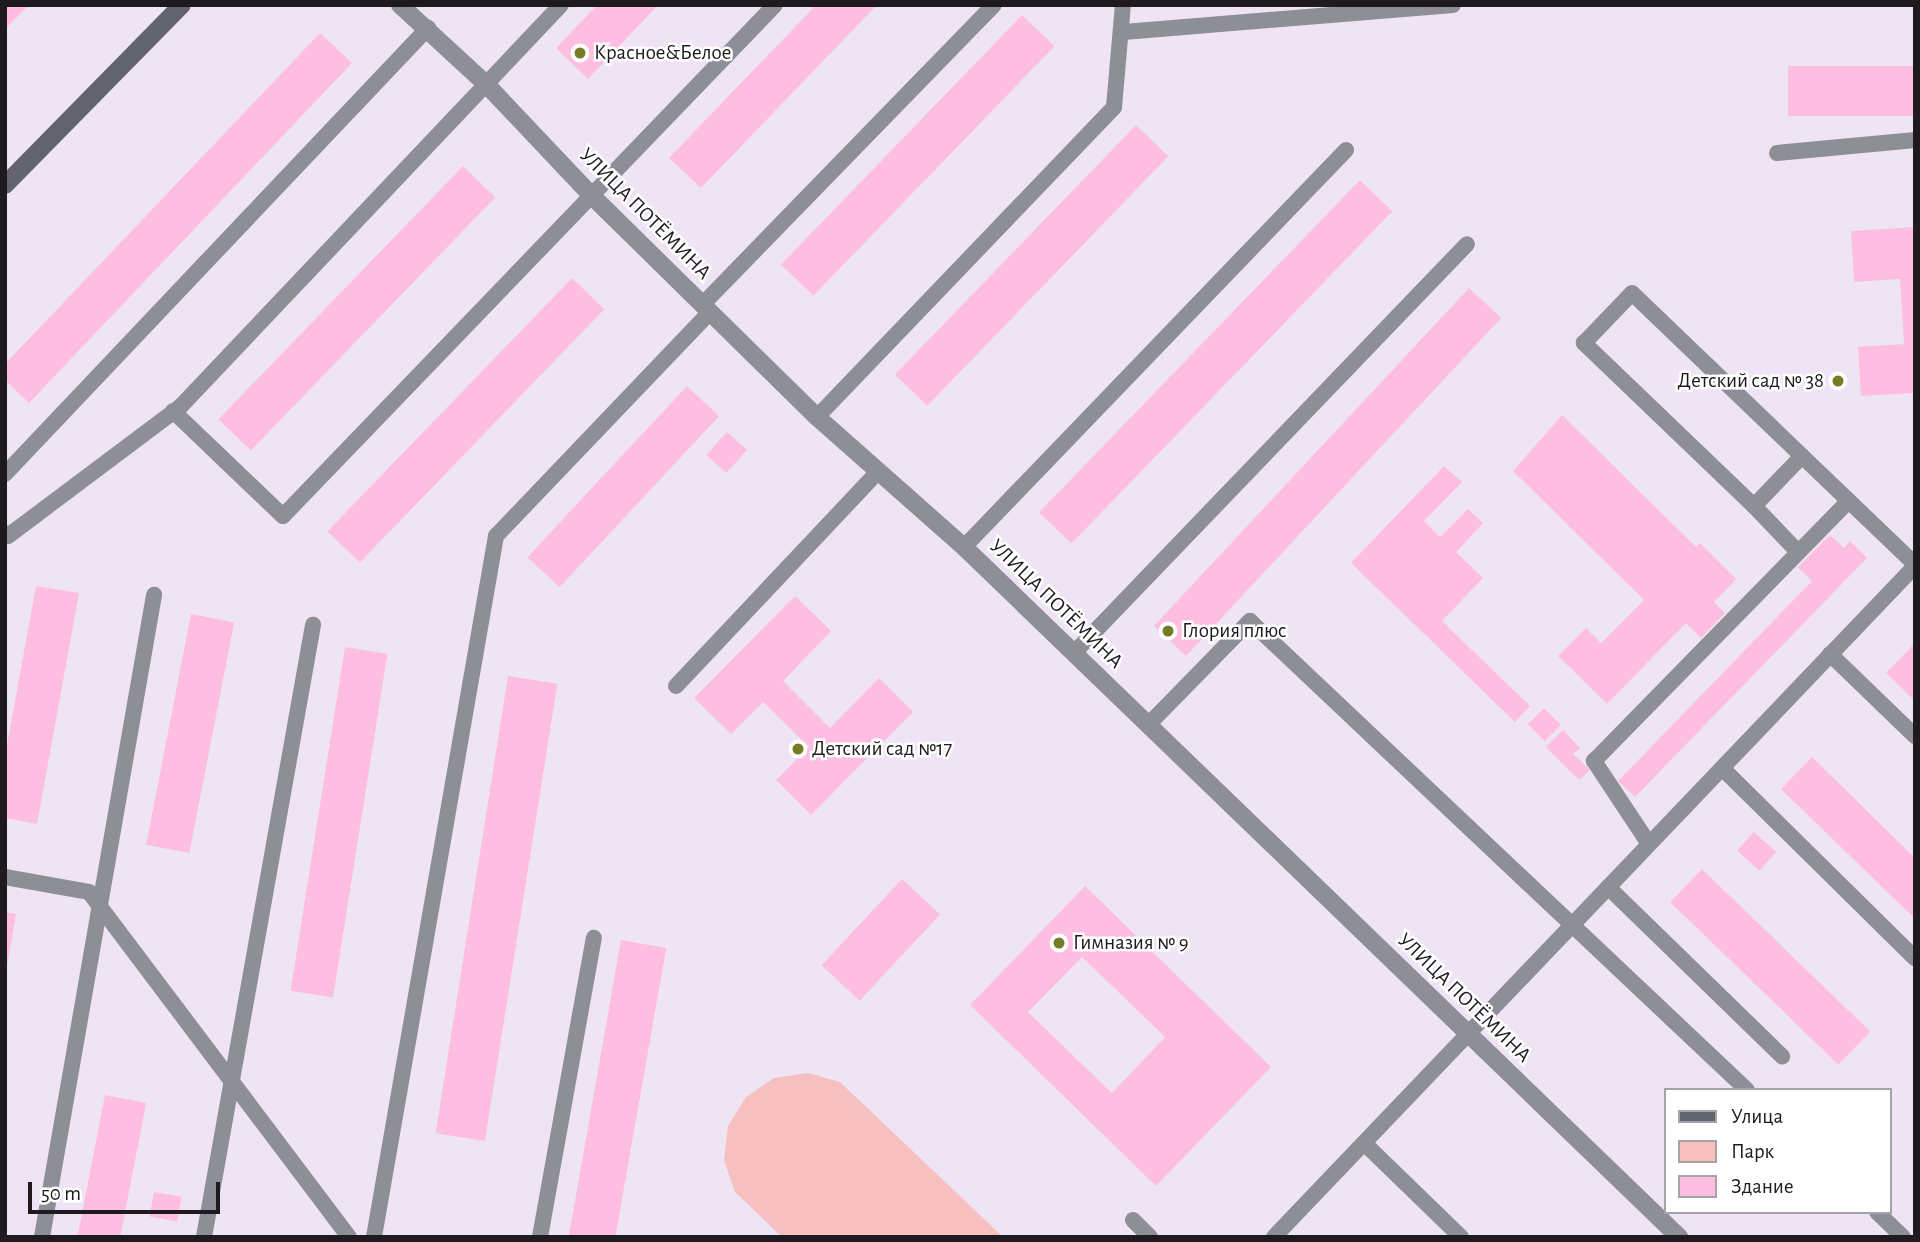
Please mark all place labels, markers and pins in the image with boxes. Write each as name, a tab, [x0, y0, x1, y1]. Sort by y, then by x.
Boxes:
place label: Красное&Белое	[594, 40, 731, 66]
marker: Красное&Белое	[572, 45, 588, 61]
place label: Детский сад № 38	[1678, 368, 1824, 394]
marker: Детский сад № 38	[1830, 373, 1846, 389]
place label: Глория плюс	[1182, 618, 1287, 644]
marker: Глория плюс	[1160, 623, 1176, 639]
place label: Детский сад №17	[812, 736, 952, 762]
marker: Детский сад №17	[790, 741, 806, 757]
place label: Гимназия № 9	[1073, 930, 1189, 956]
marker: Гимназия № 9	[1051, 935, 1067, 951]

